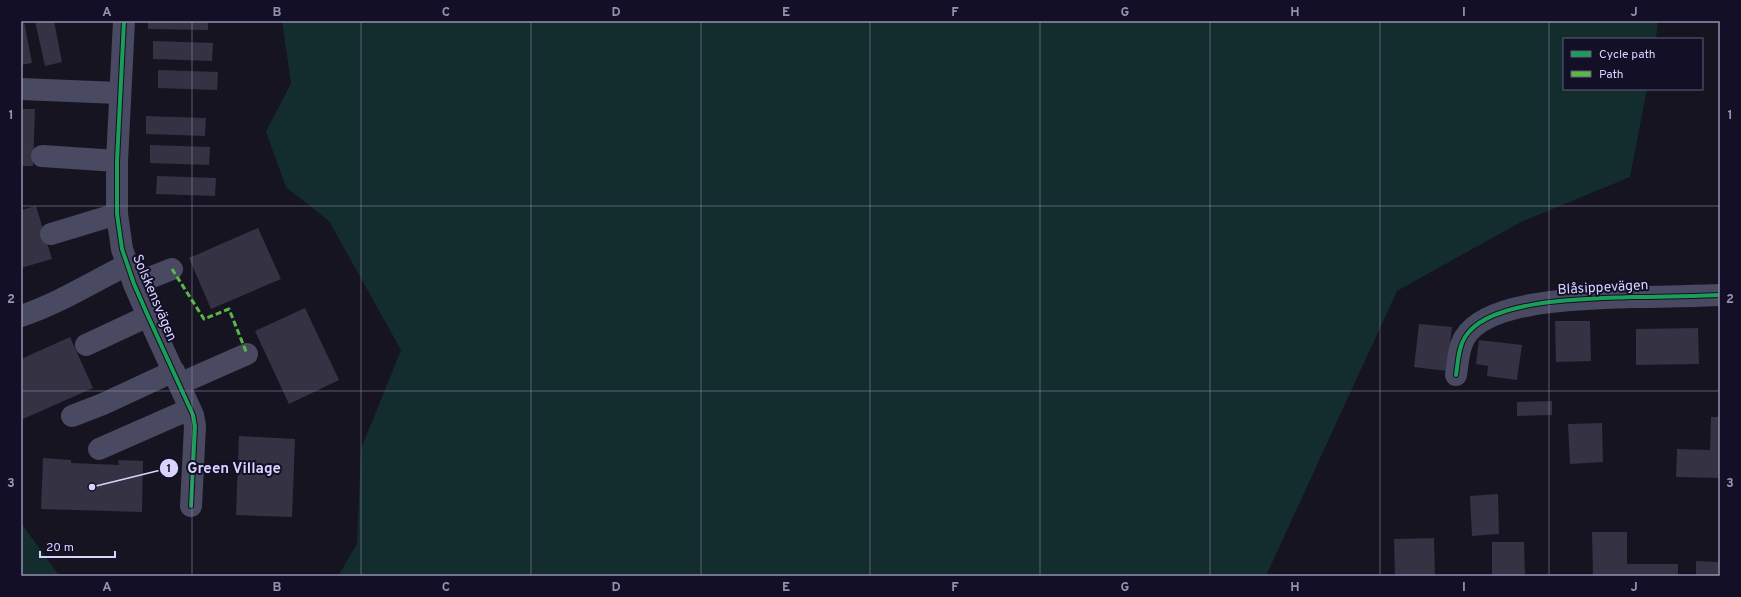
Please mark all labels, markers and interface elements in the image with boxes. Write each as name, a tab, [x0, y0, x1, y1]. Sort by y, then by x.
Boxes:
text: A	[102, 5, 112, 21]
text: B	[273, 5, 282, 21]
text: C	[442, 5, 450, 21]
text: D	[611, 5, 621, 21]
text: E	[782, 5, 790, 21]
text: F	[951, 5, 959, 21]
text: G	[1121, 5, 1130, 21]
text: H	[1290, 5, 1300, 21]
text: I	[1462, 5, 1466, 21]
text: J	[1630, 5, 1638, 21]
legend	[1563, 38, 1703, 90]
text: Cycle path	[1599, 47, 1656, 63]
text: Path	[1599, 67, 1624, 83]
text: 1	[8, 108, 14, 124]
text: 1	[1727, 108, 1733, 124]
street label: Solskensvägen	[128, 252, 180, 344]
street label: Blåsippevägen	[1557, 277, 1649, 299]
text: 2	[7, 292, 15, 308]
text: 2	[1726, 292, 1734, 308]
callout: Green Village	[159, 454, 289, 481]
text: Green Village	[187, 460, 281, 479]
text: 1	[167, 461, 171, 477]
text: 3	[7, 476, 15, 492]
text: 3	[1726, 476, 1734, 492]
scale bar	[40, 533, 115, 559]
text: 20 m	[46, 540, 74, 556]
text: A	[102, 580, 112, 596]
text: B	[273, 580, 282, 596]
text: C	[442, 580, 450, 596]
text: D	[611, 580, 621, 596]
text: E	[782, 580, 790, 596]
text: F	[951, 580, 959, 596]
text: G	[1121, 580, 1130, 596]
text: H	[1290, 580, 1300, 596]
text: I	[1462, 580, 1466, 596]
text: J	[1630, 580, 1638, 596]

